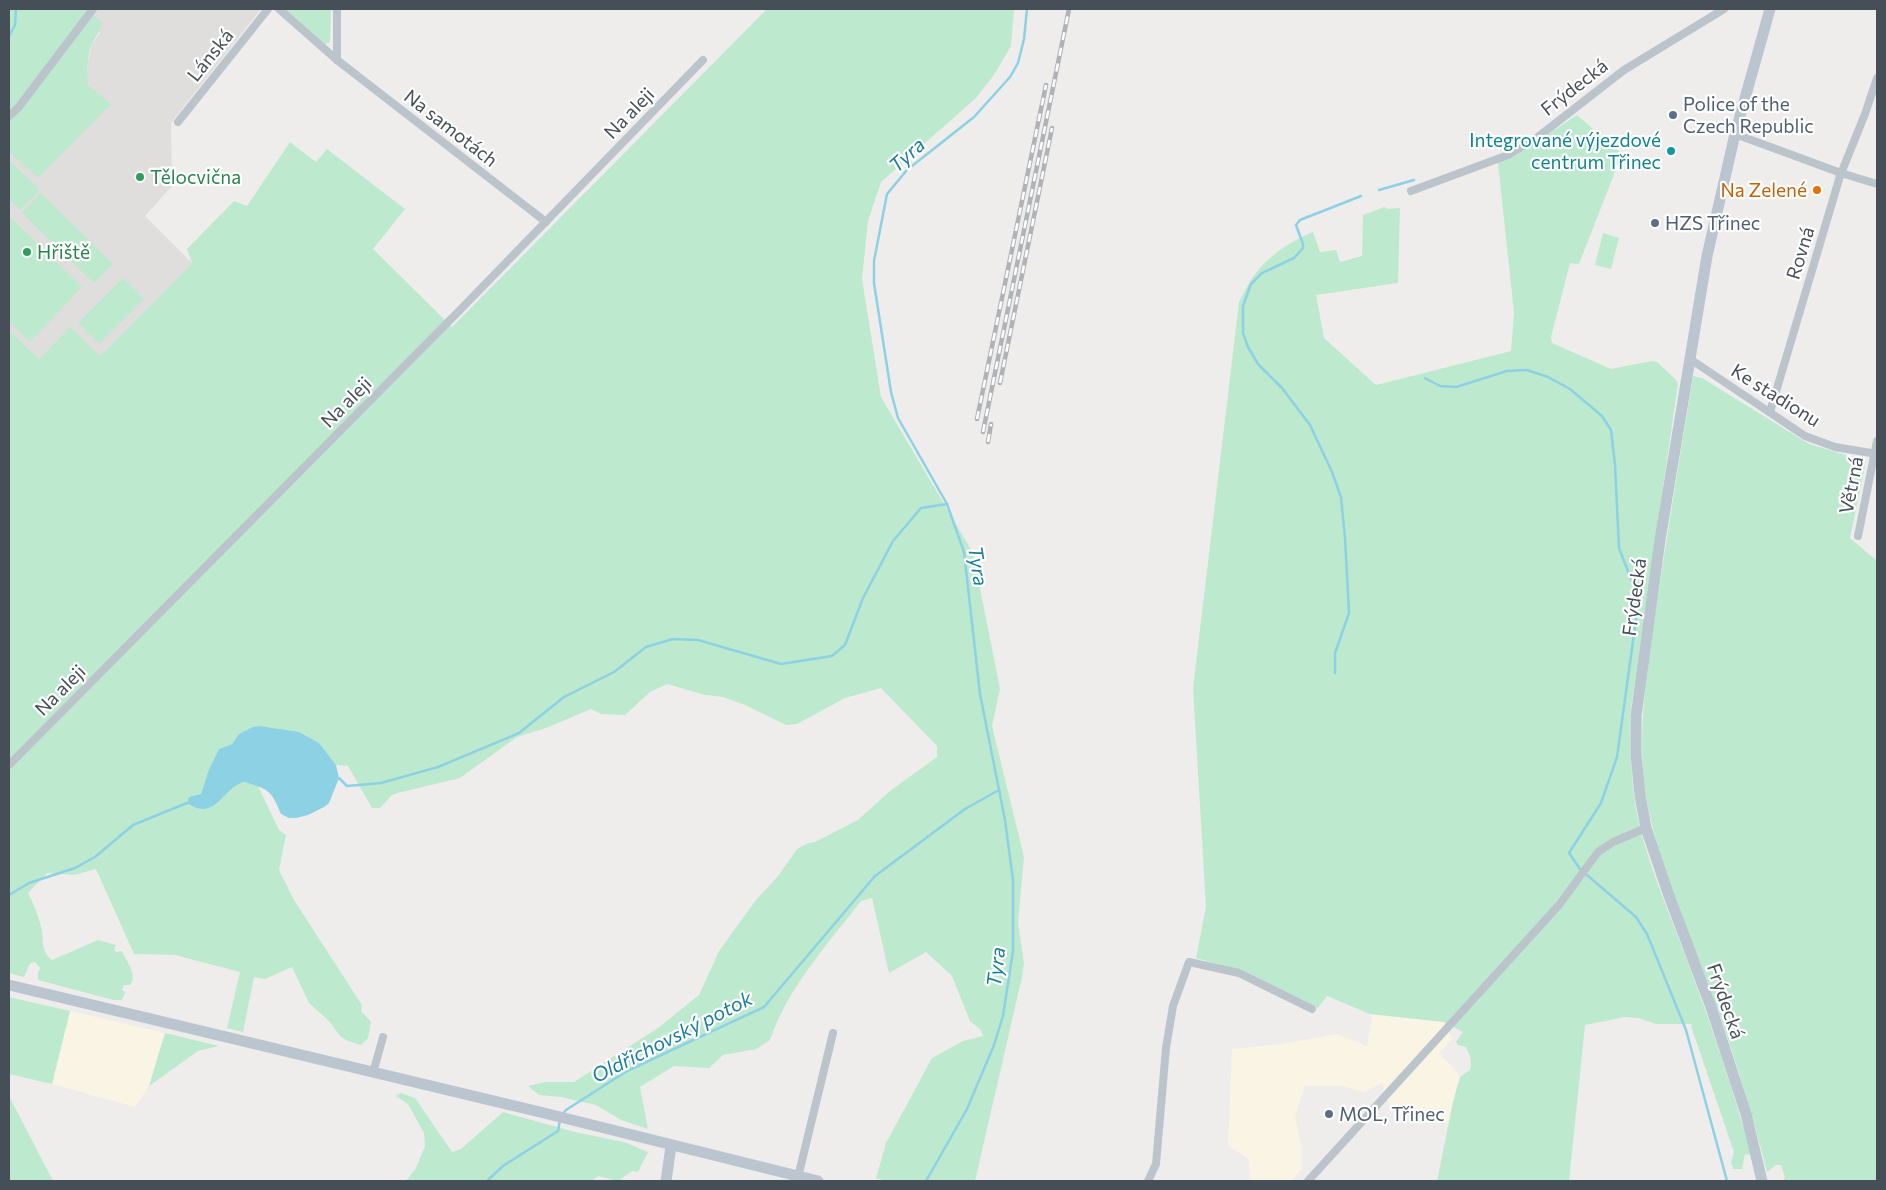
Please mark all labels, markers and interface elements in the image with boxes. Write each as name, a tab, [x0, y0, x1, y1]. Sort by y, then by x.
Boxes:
street label: Lánská	[182, 24, 238, 85]
street label: Frýdecká	[1536, 53, 1612, 120]
street label: Na aleji	[599, 82, 659, 143]
street label: Na samotách	[400, 84, 503, 171]
place label: Police of the Czech Republic	[1683, 92, 1814, 137]
marker: Police of the Czech Republic	[1667, 109, 1679, 121]
place label: Integrované výjezdové centrum Třinec	[1469, 128, 1661, 173]
water label: Tyra	[883, 132, 929, 177]
marker: Integrované výjezdové centrum Třinec	[1665, 145, 1677, 157]
place label: Tělocvična	[150, 165, 241, 188]
marker: Tělocvična	[134, 171, 146, 183]
place label: Na Zelené	[1721, 178, 1807, 201]
marker: Na Zelené	[1811, 184, 1823, 196]
place label: HZS Třinec	[1665, 211, 1760, 234]
marker: HZS Třinec	[1649, 217, 1661, 229]
street label: Rovná	[1781, 224, 1818, 282]
place label: Hřiště	[37, 240, 90, 263]
marker: Hřiště	[21, 246, 33, 258]
street label: Ke stadionu	[1727, 358, 1825, 431]
street label: Na aleji	[315, 371, 376, 432]
street label: Větrná	[1834, 454, 1867, 515]
water label: Tyra	[964, 544, 994, 588]
street label: Frýdecká	[1617, 557, 1650, 637]
street label: Na aleji	[29, 659, 90, 720]
water label: Tyra	[981, 945, 1009, 988]
street label: Frýdecká	[1703, 960, 1750, 1042]
water label: Oldřichovský potok	[587, 985, 757, 1087]
place label: MOL, Třinec	[1339, 1102, 1445, 1125]
marker: MOL, Třinec	[1323, 1108, 1335, 1120]

